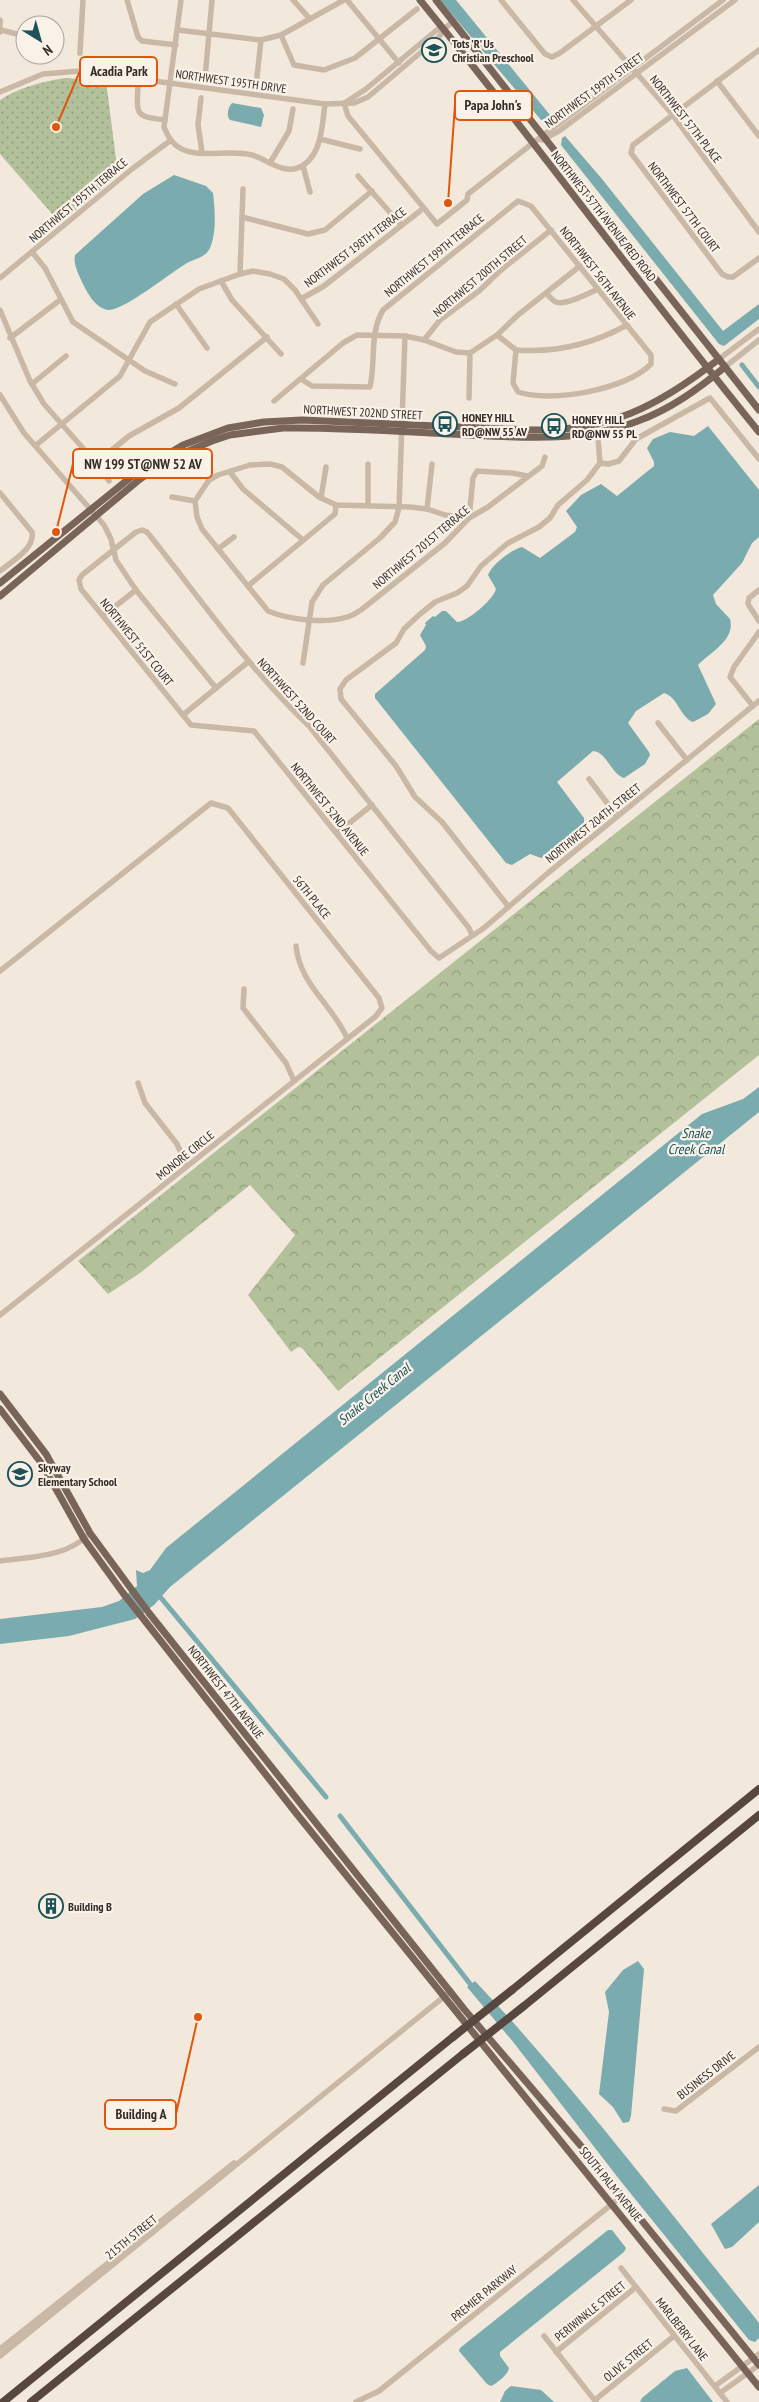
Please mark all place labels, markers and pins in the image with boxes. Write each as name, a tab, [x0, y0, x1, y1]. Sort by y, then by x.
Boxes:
place label: Tots 'R' Us Christian Preschool	[452, 36, 534, 65]
school or university icon: Tots 'R' Us Christian Preschool	[421, 37, 447, 63]
callout: Acadia Park	[80, 57, 157, 86]
callout: Papa John's	[455, 91, 532, 120]
place label: HONEY HILL RD@NW 55 AV	[462, 410, 528, 439]
bus stop icon: HONEY HILL RD@NW 55 AV	[432, 411, 458, 437]
place label: HONEY HILL RD@NW 55 PL	[572, 412, 637, 441]
bus stop icon: HONEY HILL RD@NW 55 PL	[541, 413, 567, 439]
callout: NW 199 ST@NW 52 AV	[73, 449, 212, 478]
place label: Skyway Elementary School	[38, 1460, 117, 1489]
school or university icon: Skyway Elementary School	[7, 1461, 33, 1487]
building icon: Building B	[38, 1893, 64, 1919]
place label: Building B	[68, 1899, 112, 1914]
callout: Building A	[105, 2100, 176, 2129]

